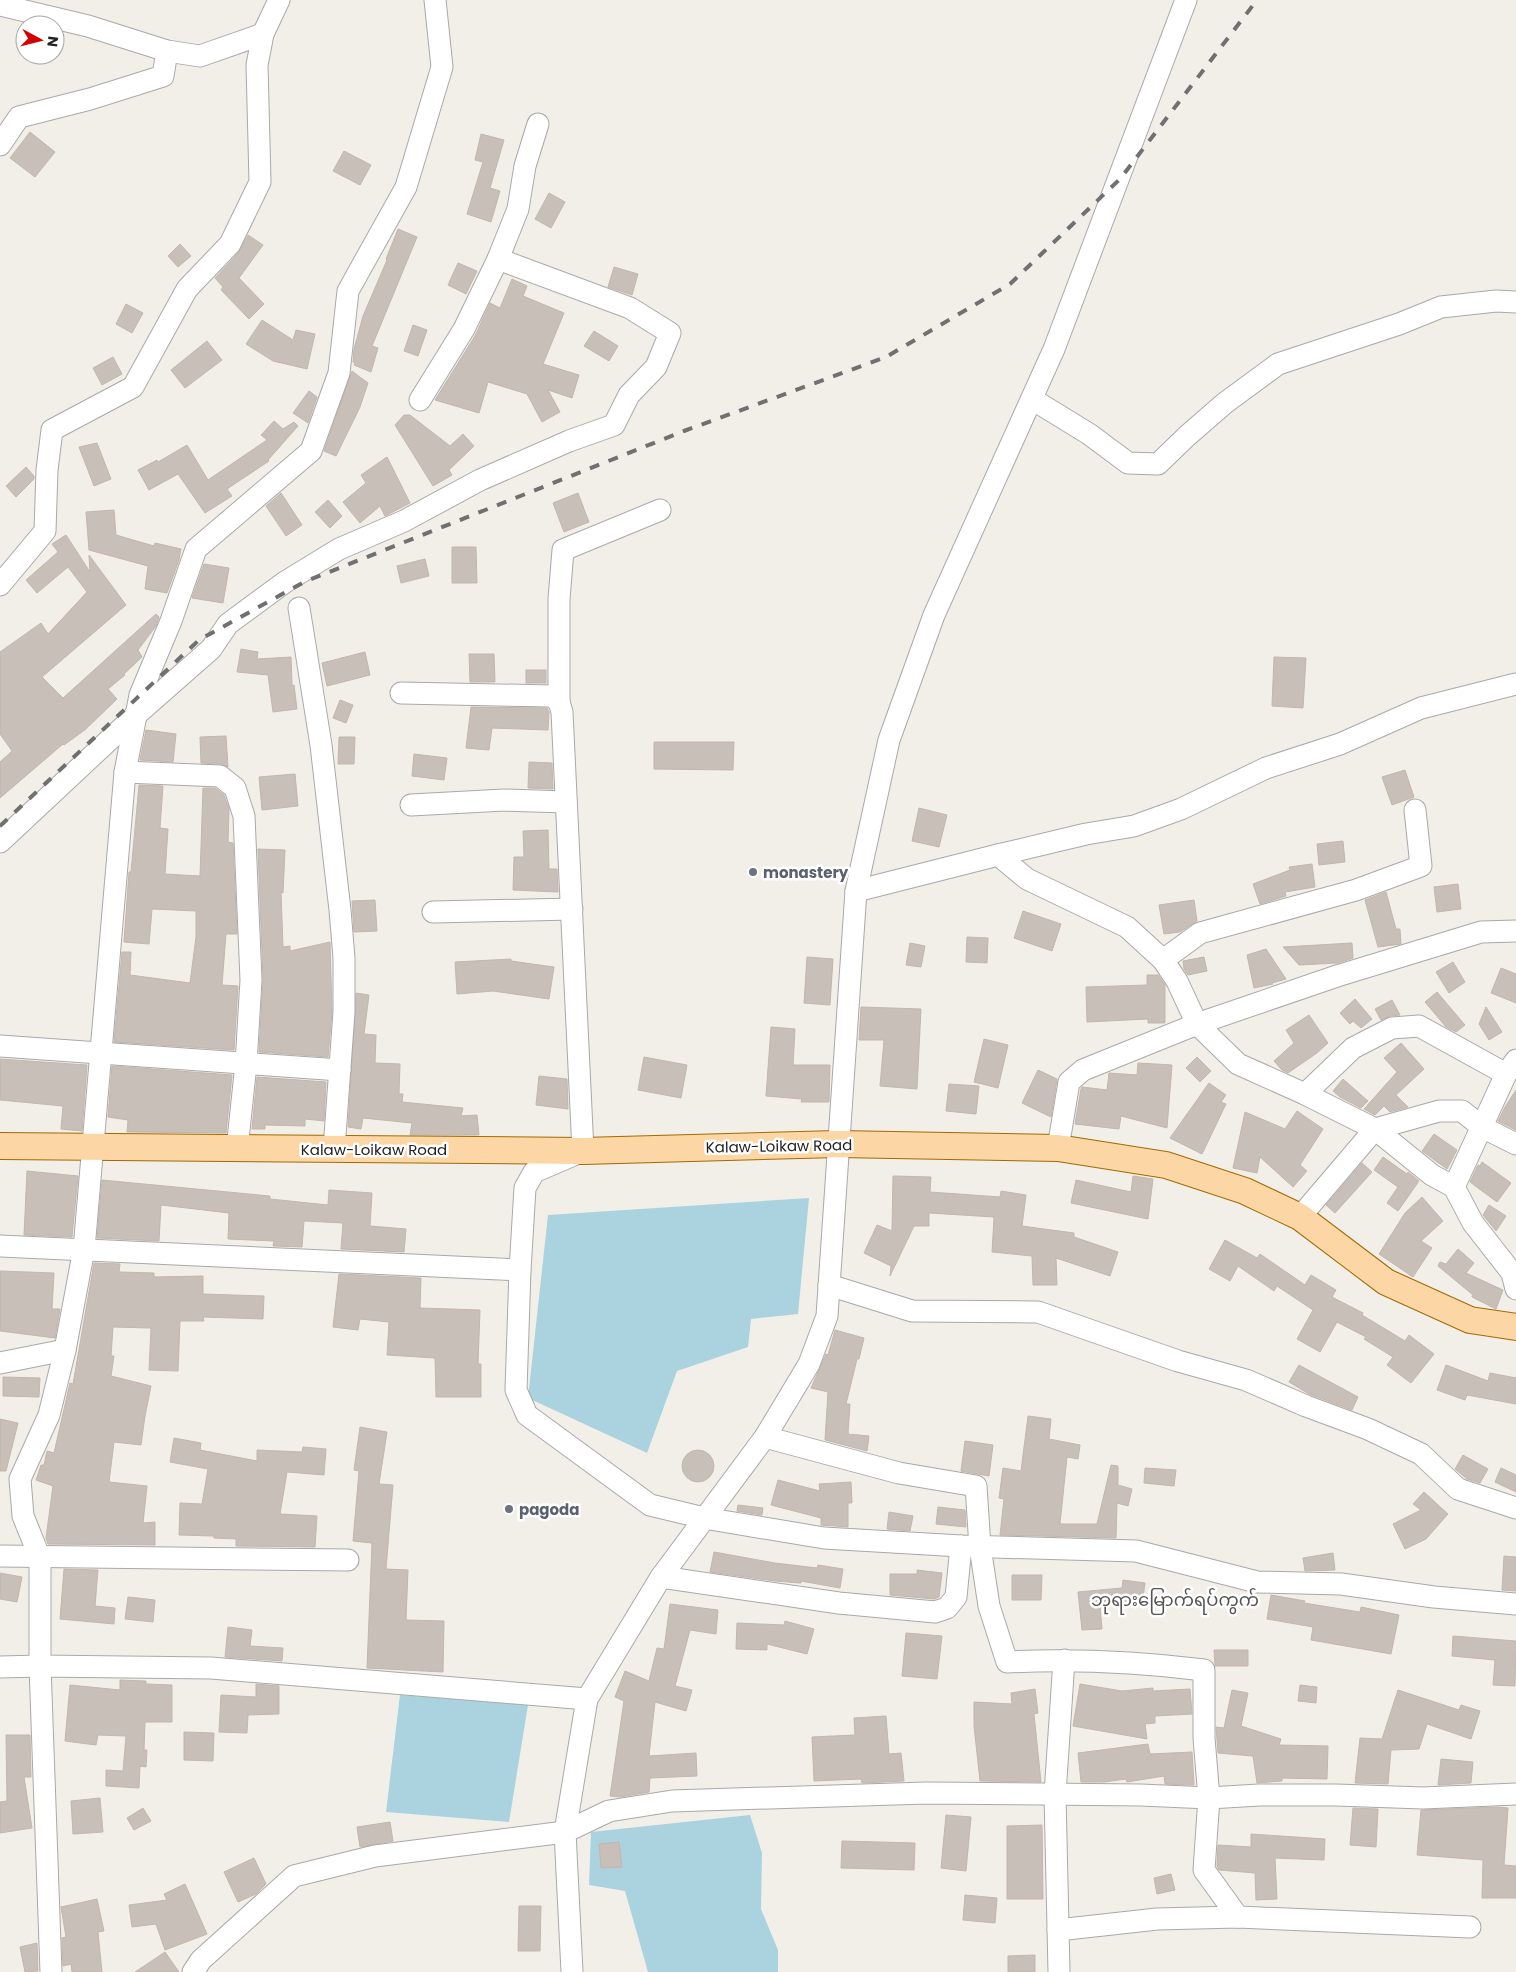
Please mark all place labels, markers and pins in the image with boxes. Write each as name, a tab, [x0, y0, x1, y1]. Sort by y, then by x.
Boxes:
place label: monastery	[763, 862, 849, 883]
marker: monastery	[747, 866, 759, 878]
place label: pagoda	[519, 1499, 579, 1520]
marker: pagoda	[503, 1503, 515, 1515]

